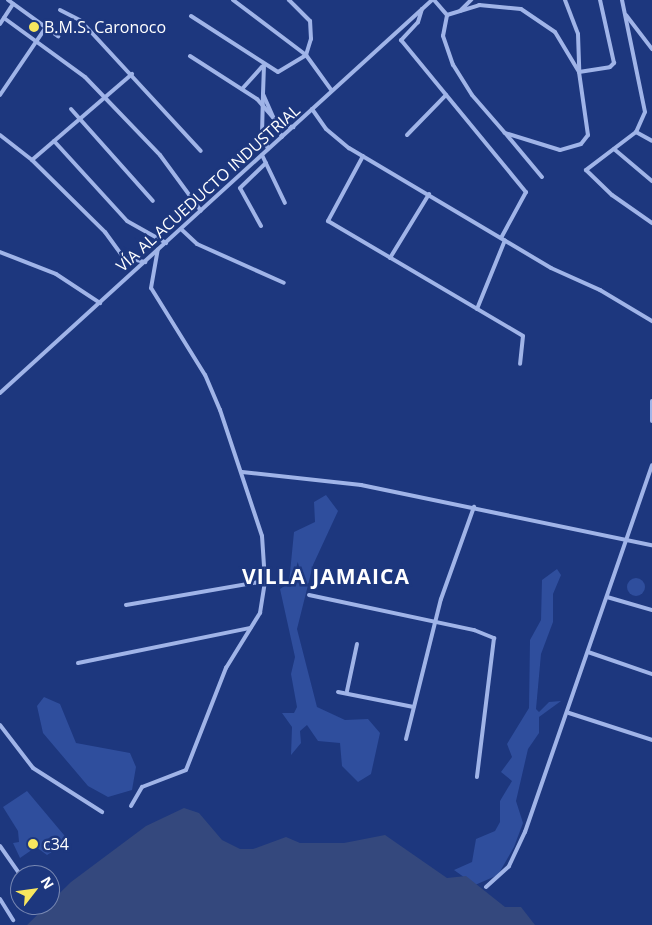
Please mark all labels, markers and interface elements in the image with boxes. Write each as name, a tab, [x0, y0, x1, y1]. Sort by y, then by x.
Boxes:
place label: B.M.S. Caronoco	[44, 17, 166, 37]
marker: B.M.S. Caronoco	[28, 21, 40, 33]
street label: VÍA AL ACUEDUCTO INDUSTRIAL	[112, 100, 304, 276]
district label: VILLA JAMAICA	[240, 563, 412, 589]
place label: c34	[43, 834, 69, 854]
marker: c34	[27, 838, 39, 850]
north arrow	[10, 865, 60, 915]
text: N	[36, 873, 59, 892]

